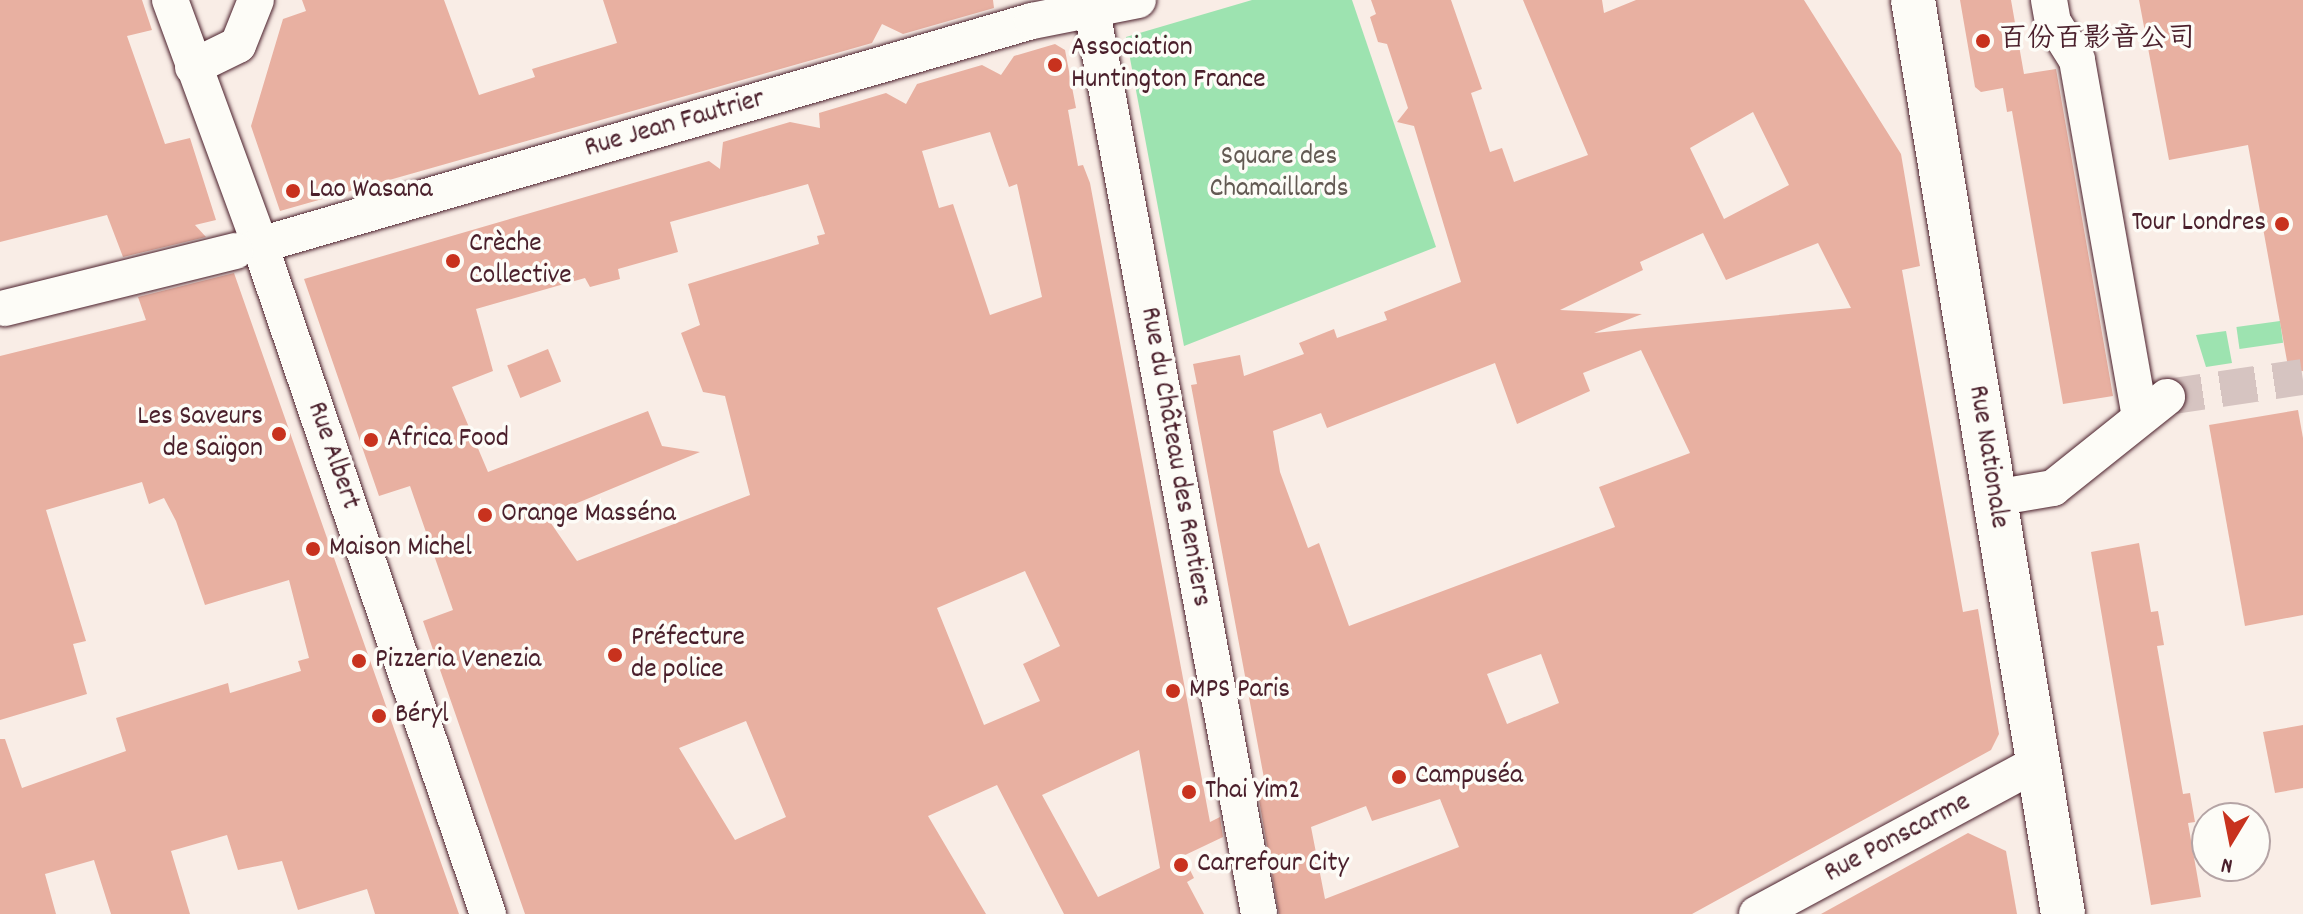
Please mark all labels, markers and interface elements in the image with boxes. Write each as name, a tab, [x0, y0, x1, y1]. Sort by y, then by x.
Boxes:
place label: 百份百影音公司	[1999, 24, 2195, 58]
place label: Association Huntington France	[1071, 32, 1266, 98]
marker: 百份百影音公司	[1974, 32, 1992, 50]
marker: Association Huntington France	[1046, 56, 1064, 74]
street label: Rue Jean Fautrier	[581, 83, 769, 167]
park label: Square des Chamaillards	[1209, 141, 1349, 207]
place label: Lao Wasana	[309, 174, 433, 208]
marker: Lao Wasana	[284, 182, 302, 200]
place label: Tour Londres	[2132, 207, 2266, 241]
marker: Tour Londres	[2273, 215, 2291, 233]
place label: Crèche Collective	[469, 228, 572, 294]
marker: Crèche Collective	[444, 252, 462, 270]
street label: Rue du Château des Rentiers	[1131, 305, 1217, 609]
street label: Rue Nationale	[1959, 383, 2015, 531]
street label: Rue Albert	[298, 398, 366, 514]
place label: Les Saveurs de Saïgon	[137, 401, 263, 467]
place label: Africa Food	[387, 423, 509, 457]
marker: Les Saveurs de Saïgon	[270, 425, 288, 443]
marker: Africa Food	[362, 431, 380, 449]
place label: Orange Masséna	[501, 498, 676, 532]
marker: Orange Masséna	[476, 506, 494, 524]
place label: Maison Michel	[329, 532, 472, 566]
marker: Maison Michel	[304, 540, 322, 558]
place label: Préfecture de police	[631, 622, 745, 688]
place label: Pizzeria Venezia	[375, 644, 541, 678]
marker: Préfecture de police	[606, 646, 624, 664]
marker: Pizzeria Venezia	[350, 652, 368, 670]
place label: MPS Paris	[1189, 674, 1290, 708]
marker: MPS Paris	[1164, 682, 1182, 700]
place label: Béryl	[395, 699, 449, 733]
marker: Béryl	[370, 707, 388, 725]
place label: Campuséa	[1415, 760, 1523, 794]
marker: Campuséa	[1390, 768, 1408, 786]
place label: Thai Yim2	[1205, 775, 1301, 809]
marker: Thai Yim2	[1180, 783, 1198, 801]
street label: Rue Ponscarme	[1819, 786, 1977, 892]
north arrow	[2191, 802, 2271, 882]
place label: Carrefour City	[1197, 848, 1349, 882]
text: N	[2219, 848, 2235, 880]
marker: Carrefour City	[1172, 856, 1190, 874]

